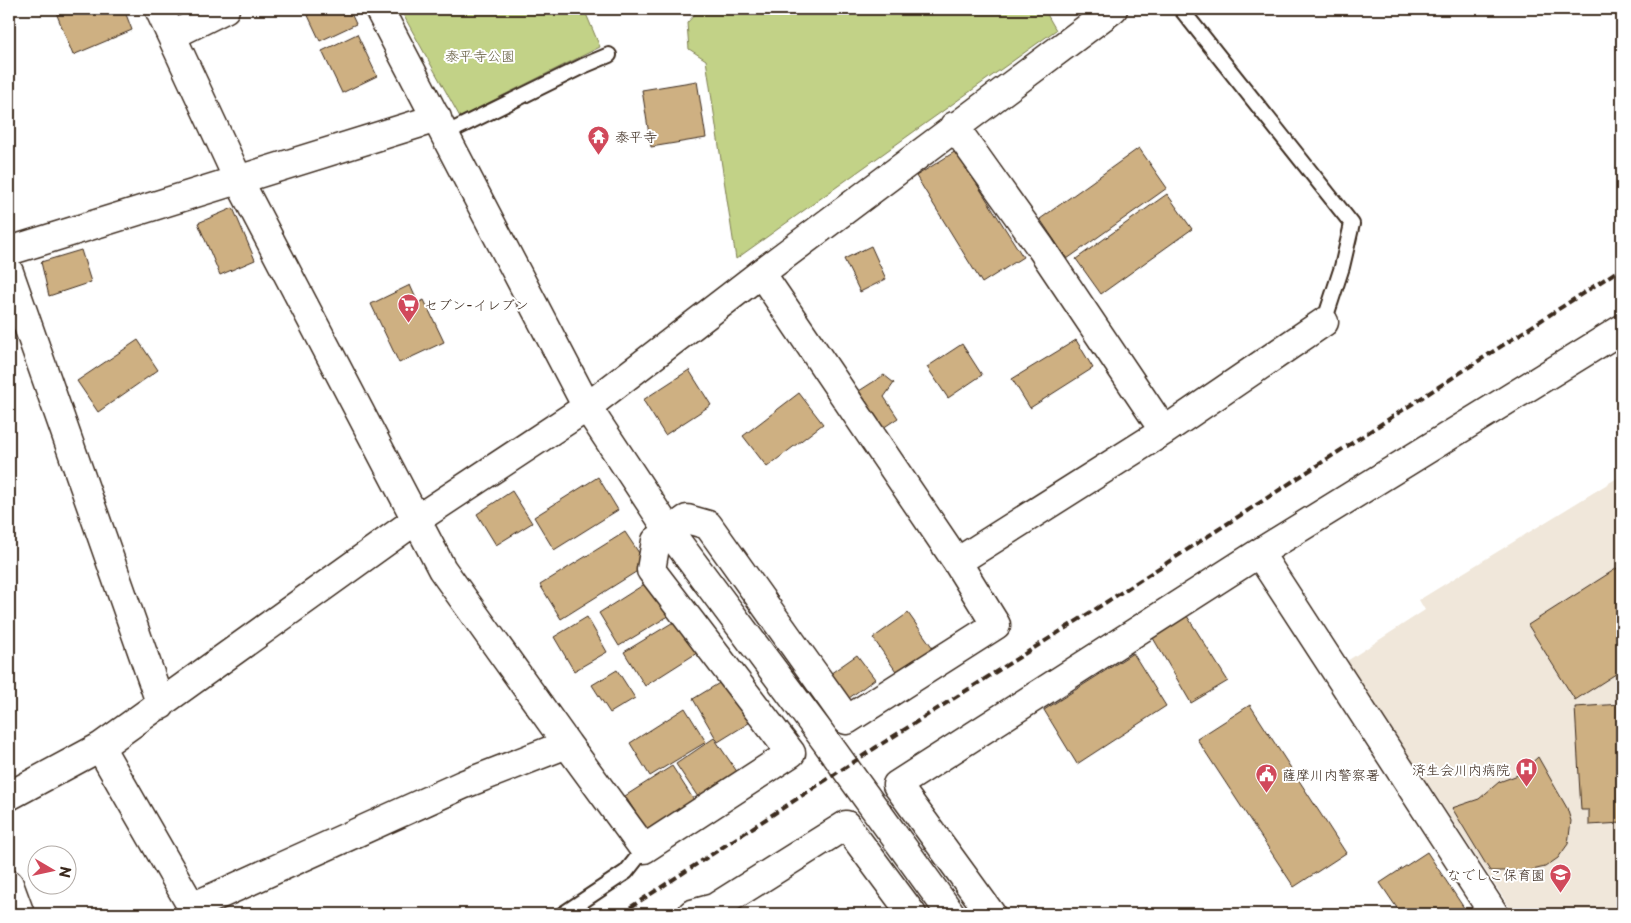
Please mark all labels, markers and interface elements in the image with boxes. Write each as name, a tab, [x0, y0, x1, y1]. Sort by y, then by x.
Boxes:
park label: 泰平寺公園	[445, 45, 515, 66]
temple icon: 泰平寺	[587, 124, 611, 155]
place label: 泰平寺	[615, 126, 657, 147]
supermarket icon: セブン-イレブン	[396, 292, 420, 323]
place label: セブン-イレブン	[424, 294, 529, 315]
hospital icon: 済生会川内病院	[1514, 757, 1538, 788]
place label: 済生会川内病院	[1412, 759, 1510, 780]
public building icon: 薩摩川内警察署	[1254, 762, 1278, 793]
place label: 薩摩川内警察署	[1282, 764, 1380, 785]
north arrow	[28, 846, 78, 896]
school or university icon: なでしこ保育園	[1549, 862, 1573, 893]
place label: なでしこ保育園	[1447, 864, 1545, 885]
text: N	[54, 865, 77, 879]

